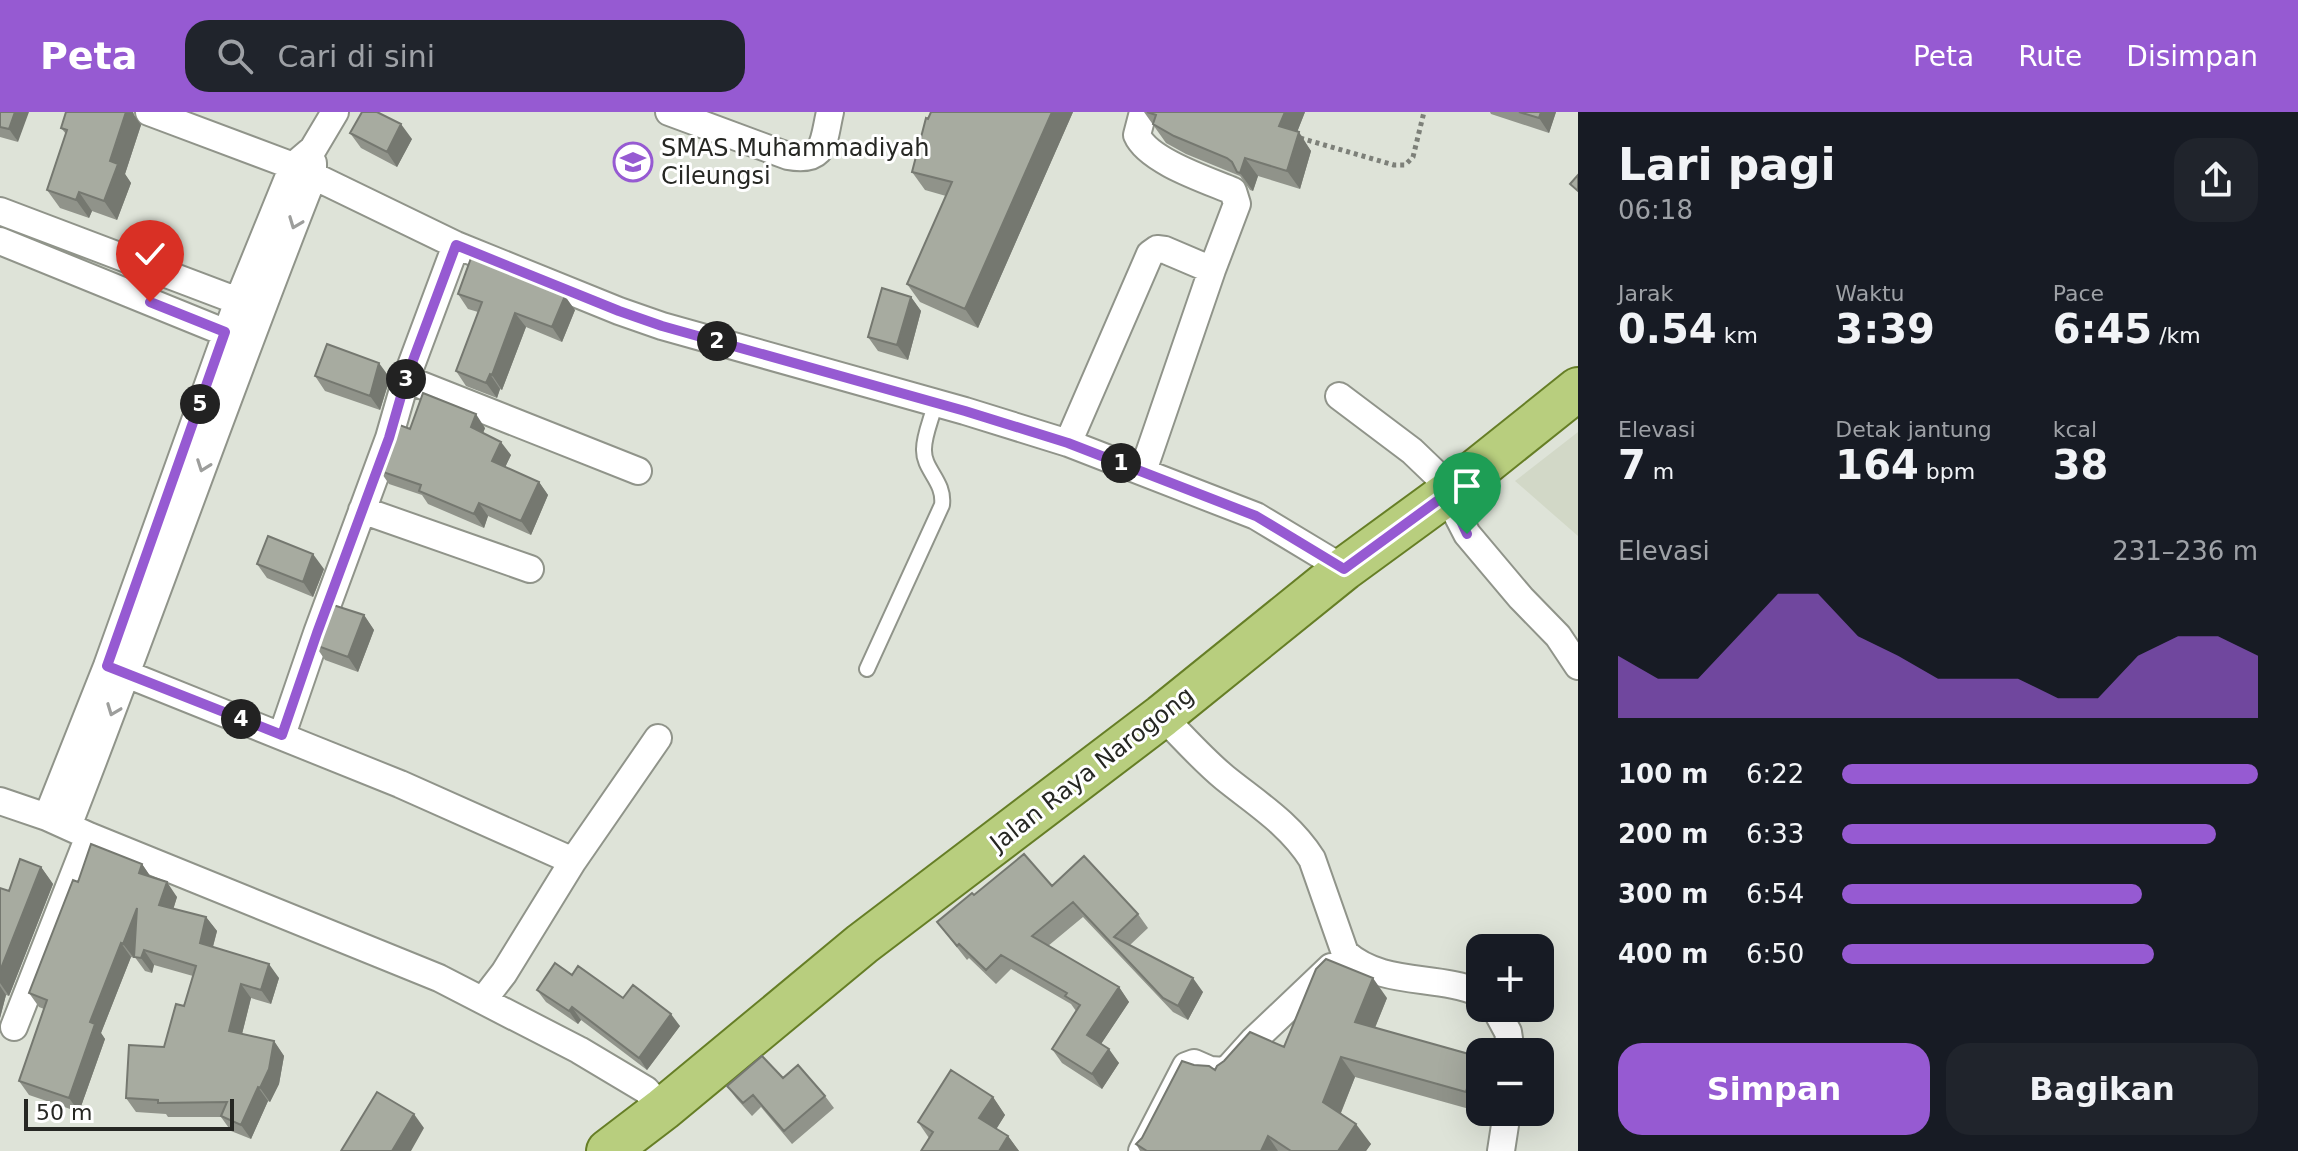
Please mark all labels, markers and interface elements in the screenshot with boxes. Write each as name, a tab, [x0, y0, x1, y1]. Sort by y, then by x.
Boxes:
search box	[185, 20, 745, 92]
text: Peta	[40, 34, 137, 78]
icon: search	[213, 34, 257, 78]
text: Cari di sini	[277, 39, 435, 74]
text: Peta	[1913, 40, 1974, 73]
text: Rute	[2018, 40, 2082, 73]
text: Disimpan	[2126, 40, 2258, 73]
place label: SMAS Muhammadiyah Cileungsi	[661, 134, 930, 190]
button: share	[2174, 138, 2258, 222]
text: Lari pagi	[1618, 139, 1836, 190]
school or university icon: SMAS Muhammadiyah Cileungsi	[612, 141, 654, 183]
text: 06:18	[1618, 195, 1693, 225]
one-way arrow	[288, 215, 305, 229]
pin	[116, 220, 184, 302]
icon: check	[128, 232, 172, 276]
text: Jarak	[1618, 281, 1673, 306]
text: Waktu	[1835, 281, 1904, 306]
text: Pace	[2053, 281, 2104, 306]
text: 0.54	[1618, 306, 1717, 352]
text: 3:39	[1835, 306, 1935, 352]
text: 6:45	[2053, 306, 2152, 352]
pin: 2	[697, 321, 737, 361]
text: km	[1717, 323, 1758, 348]
text: /km	[2152, 323, 2201, 348]
text: 2	[709, 328, 725, 353]
pin: 3	[386, 359, 426, 399]
text: 3	[398, 366, 414, 391]
pin: 5	[180, 384, 220, 424]
text: 5	[192, 391, 208, 416]
text: Elevasi	[1618, 417, 1696, 442]
text: Detak jantung	[1835, 417, 1992, 442]
text: kcal	[2053, 417, 2097, 442]
text: 7	[1618, 442, 1646, 488]
text: 164	[1835, 442, 1919, 488]
text: 38	[2053, 442, 2108, 488]
pin: 1	[1101, 443, 1141, 483]
text: 1	[1113, 450, 1129, 475]
pin	[1433, 452, 1501, 534]
one-way arrow	[196, 459, 213, 473]
text: m	[1646, 459, 1674, 484]
text: bpm	[1919, 459, 1975, 484]
icon: arrive	[1445, 464, 1489, 508]
text: Elevasi	[1618, 536, 1710, 566]
text: 231–236 m	[2112, 536, 2258, 566]
street label: Jalan Raya Narogong	[983, 681, 1199, 858]
pin: 4	[221, 699, 261, 739]
one-way arrow	[106, 702, 123, 716]
text: 4	[233, 706, 249, 731]
text: 100 m	[1618, 759, 1708, 789]
text: 6:22	[1746, 759, 1804, 789]
text: 200 m	[1618, 819, 1708, 849]
text: 6:33	[1746, 819, 1804, 849]
text: 300 m	[1618, 879, 1708, 909]
text: 6:54	[1746, 879, 1804, 909]
map controls	[1466, 934, 1554, 1126]
button: +	[1466, 934, 1554, 1022]
text: 400 m	[1618, 939, 1708, 969]
text: 6:50	[1746, 939, 1804, 969]
button: −	[1466, 1038, 1554, 1126]
button: Simpan	[1618, 1043, 1930, 1135]
button: Bagikan	[1946, 1043, 2258, 1135]
scale bar	[24, 1095, 234, 1131]
text: 50 m	[36, 1100, 92, 1125]

